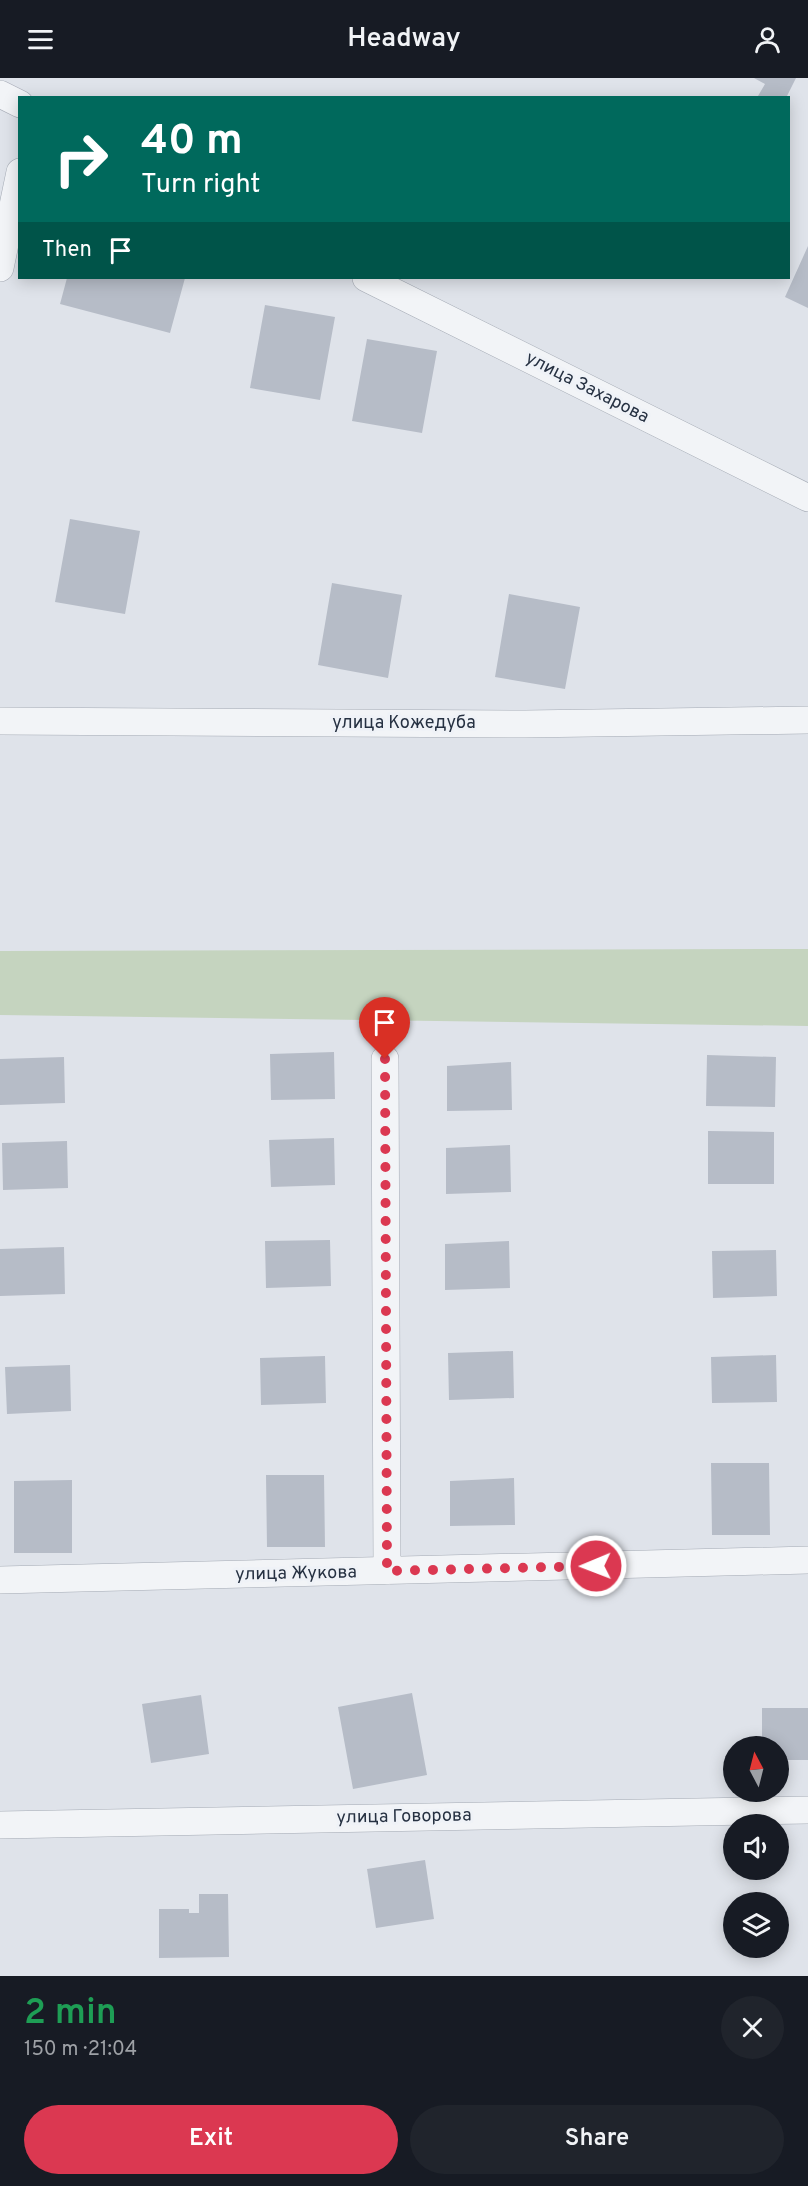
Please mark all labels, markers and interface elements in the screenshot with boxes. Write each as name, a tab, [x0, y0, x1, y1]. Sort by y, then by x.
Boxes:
text: Headway	[347, 22, 461, 56]
icon: menu	[24, 23, 57, 56]
icon: person	[751, 23, 784, 56]
text: 40 m	[141, 116, 243, 169]
icon: right	[42, 120, 120, 198]
text: Turn right	[141, 168, 260, 202]
icon: arrive	[104, 234, 137, 267]
text: Then	[42, 237, 92, 264]
street label: улица Захарова	[521, 347, 653, 429]
street label: улица Кожедуба	[332, 712, 476, 735]
pin	[359, 997, 410, 1059]
icon: arrive	[368, 1006, 401, 1039]
position arrow	[564, 1534, 628, 1598]
street label: улица Жукова	[235, 1561, 357, 1587]
north arrow	[723, 1736, 789, 1802]
map controls	[723, 1736, 789, 1958]
street label: улица Говорова	[336, 1804, 472, 1830]
button: sound	[723, 1814, 789, 1880]
button: layers	[723, 1892, 789, 1958]
text: 2 min	[24, 1991, 117, 2037]
button: close	[721, 1996, 784, 2059]
text: 150 m · 21:04	[24, 2037, 137, 2063]
button: Exit	[24, 2105, 398, 2174]
button: Share	[410, 2105, 784, 2174]

